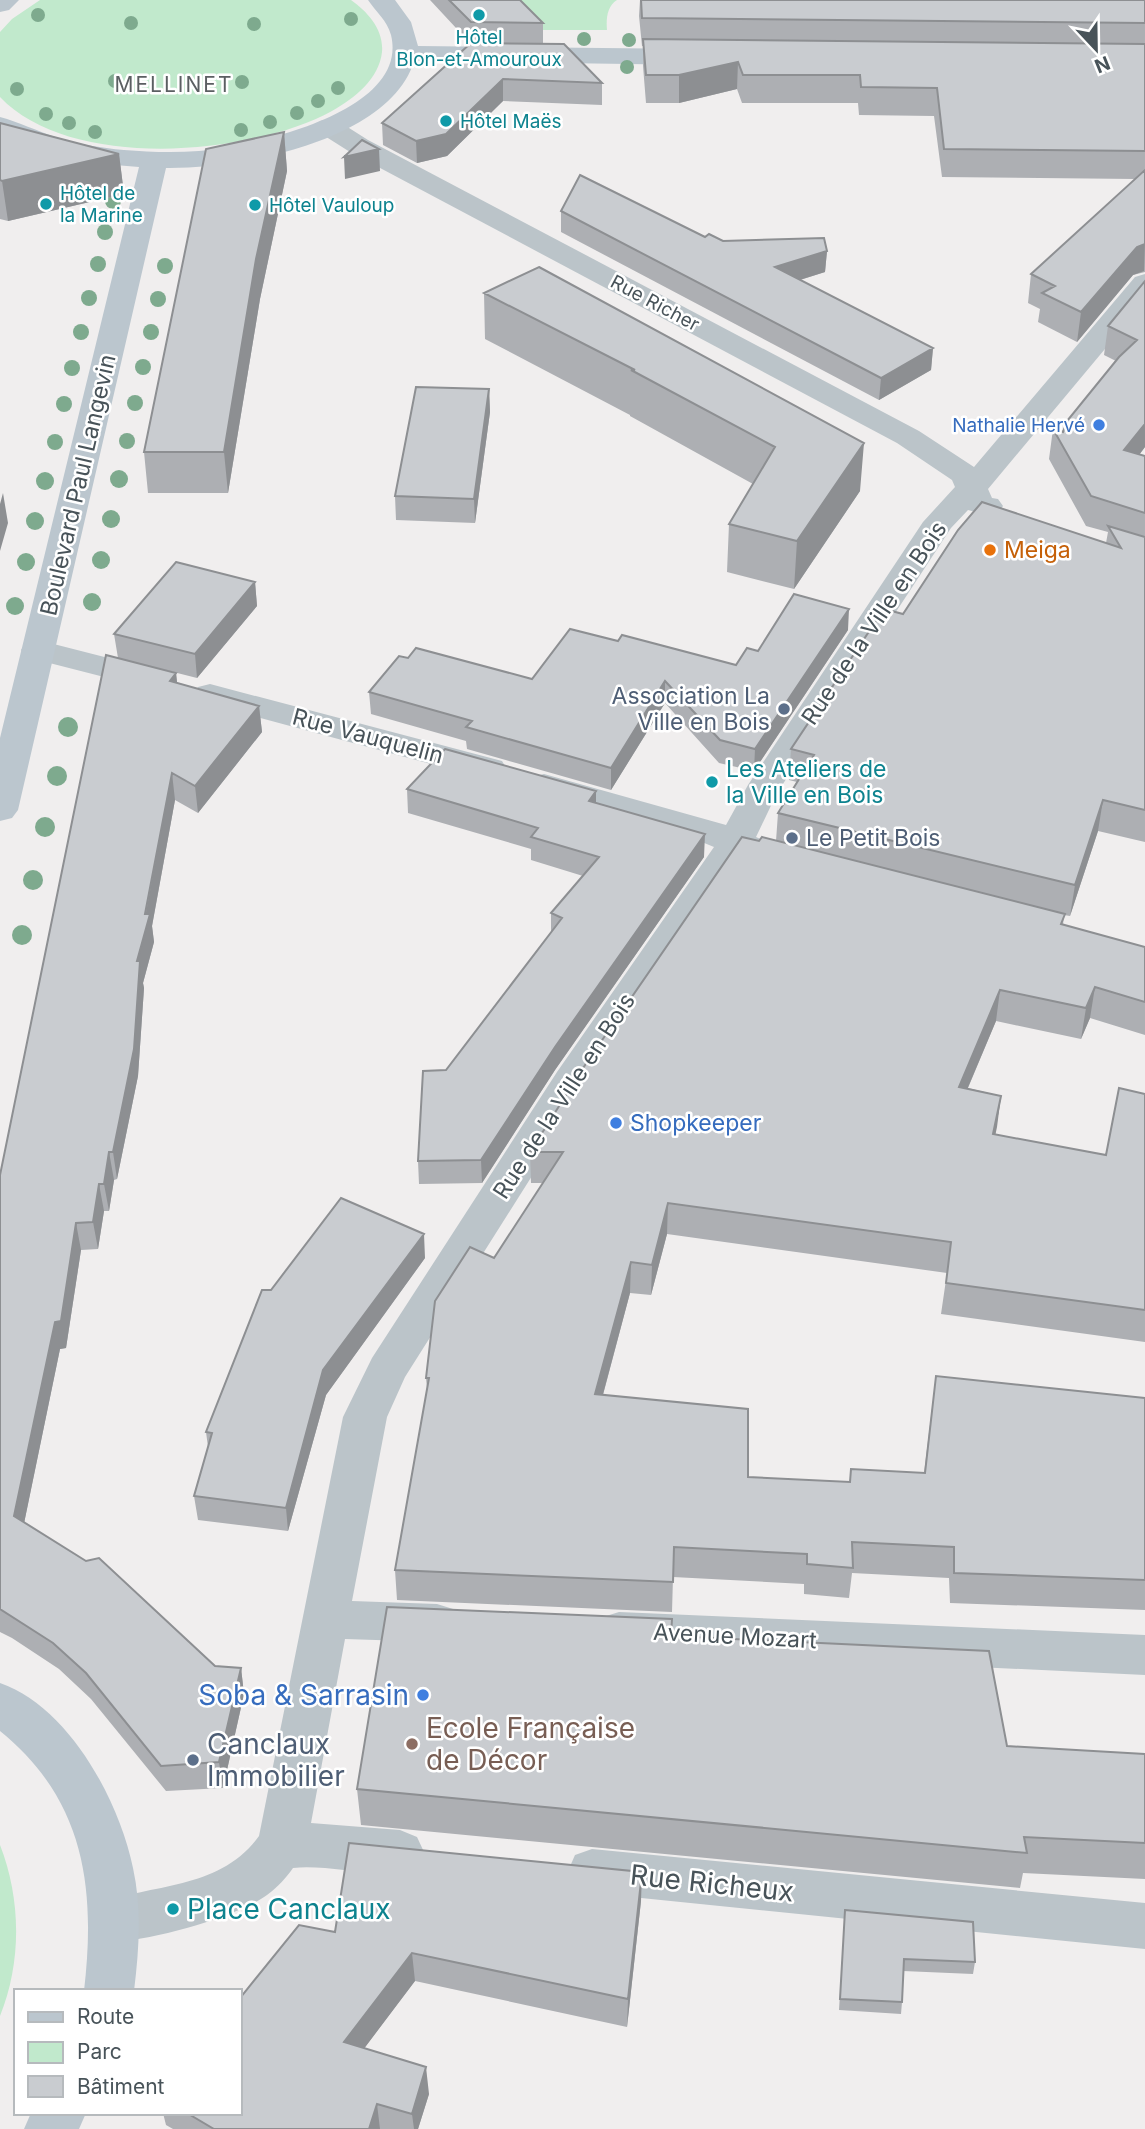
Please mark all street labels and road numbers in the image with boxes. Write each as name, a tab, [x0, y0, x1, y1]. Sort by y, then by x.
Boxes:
street label: Rue Richer	[607, 270, 703, 336]
street label: Boulevard Paul Langevin	[34, 352, 122, 618]
street label: Rue de la Ville en Bois	[795, 516, 953, 730]
street label: Rue Vauquelin	[289, 702, 447, 770]
street label: Rue de la Ville en Bois	[487, 988, 641, 1204]
street label: Avenue Mozart	[653, 1618, 818, 1654]
street label: Rue Richeux	[629, 1858, 795, 1908]

